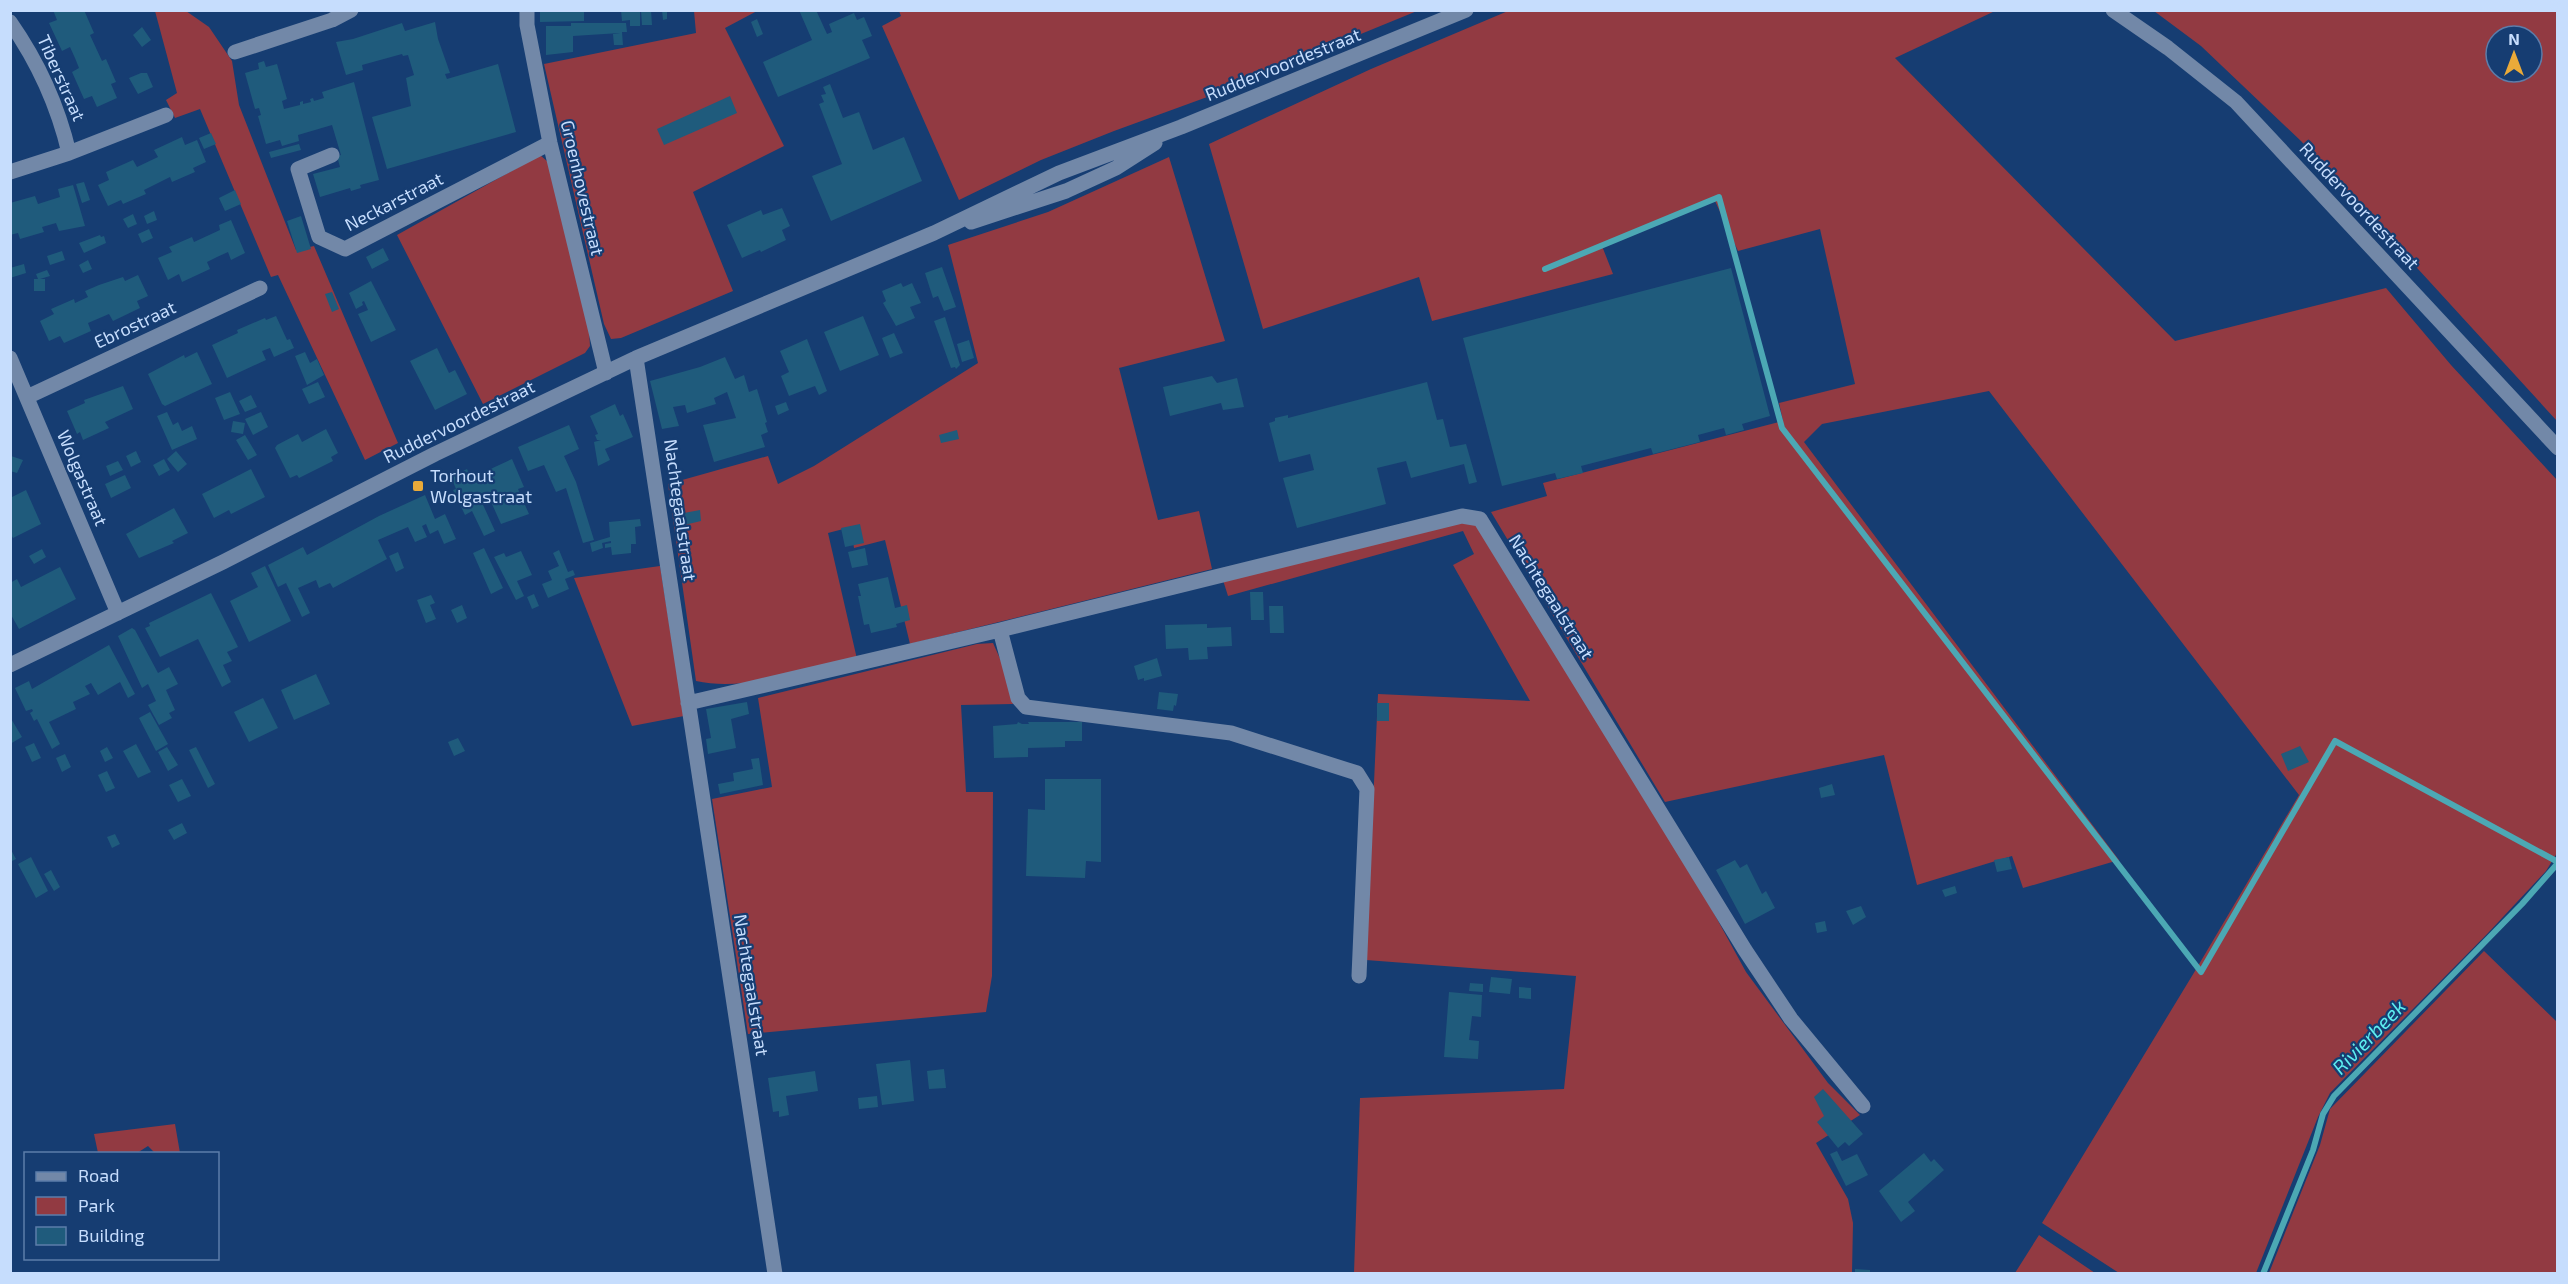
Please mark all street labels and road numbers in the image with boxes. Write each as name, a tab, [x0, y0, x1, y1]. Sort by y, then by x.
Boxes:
street label: Ruddervoordestraat	[1202, 23, 1364, 105]
street label: Tiberstraat	[33, 31, 91, 124]
street label: Groenhovestraat	[557, 118, 609, 258]
street label: Ruddervoordestraat	[2295, 137, 2424, 273]
street label: Neckarstraat	[341, 167, 446, 235]
street label: Ebrostraat	[90, 296, 179, 353]
street label: Ruddervoordestraat	[379, 375, 538, 467]
street label: Wolgastraat	[53, 426, 113, 529]
street label: Nachtegaalstraat	[660, 437, 702, 582]
street label: Nachtegaalstraat	[1505, 530, 1599, 663]
street label: Nachtegaalstraat	[730, 912, 774, 1057]

